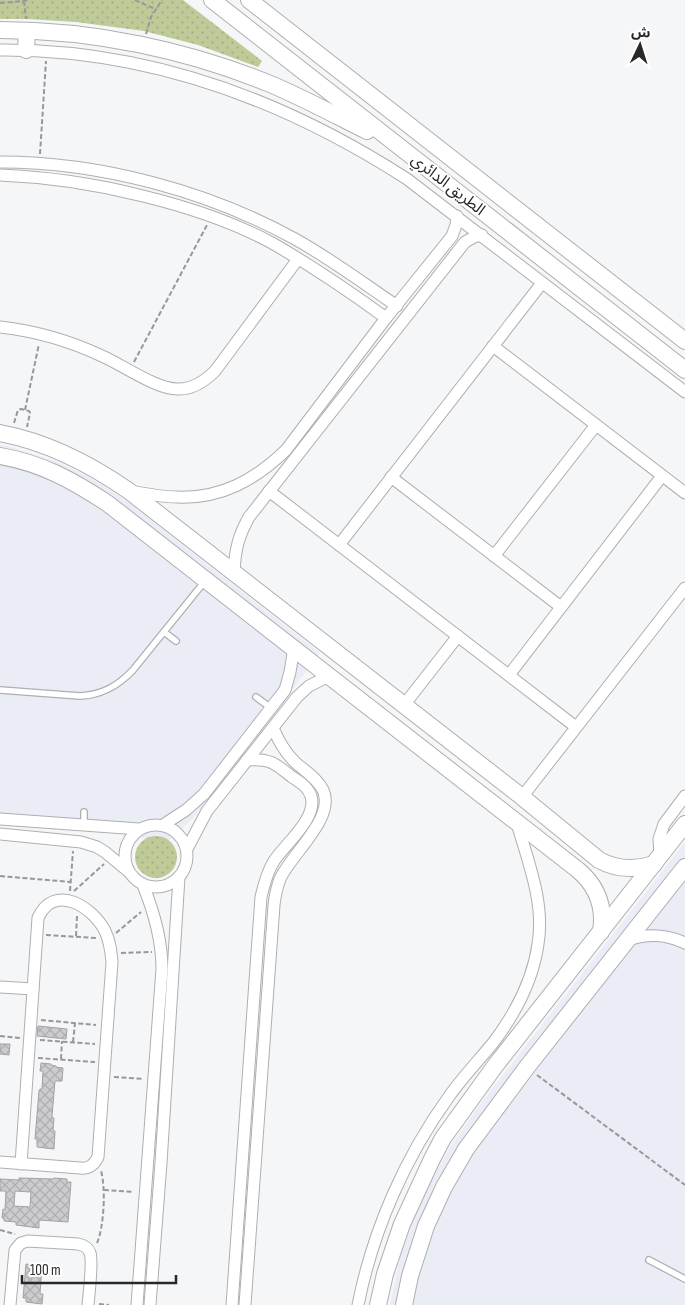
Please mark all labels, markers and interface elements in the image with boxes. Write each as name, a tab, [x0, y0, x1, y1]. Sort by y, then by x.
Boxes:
north arrow	[615, 20, 665, 70]
text: ش	[631, 23, 651, 42]
street label: الطريق الدائري	[406, 150, 489, 221]
scale bar	[22, 1252, 176, 1284]
text: 100 m	[30, 1261, 61, 1280]

